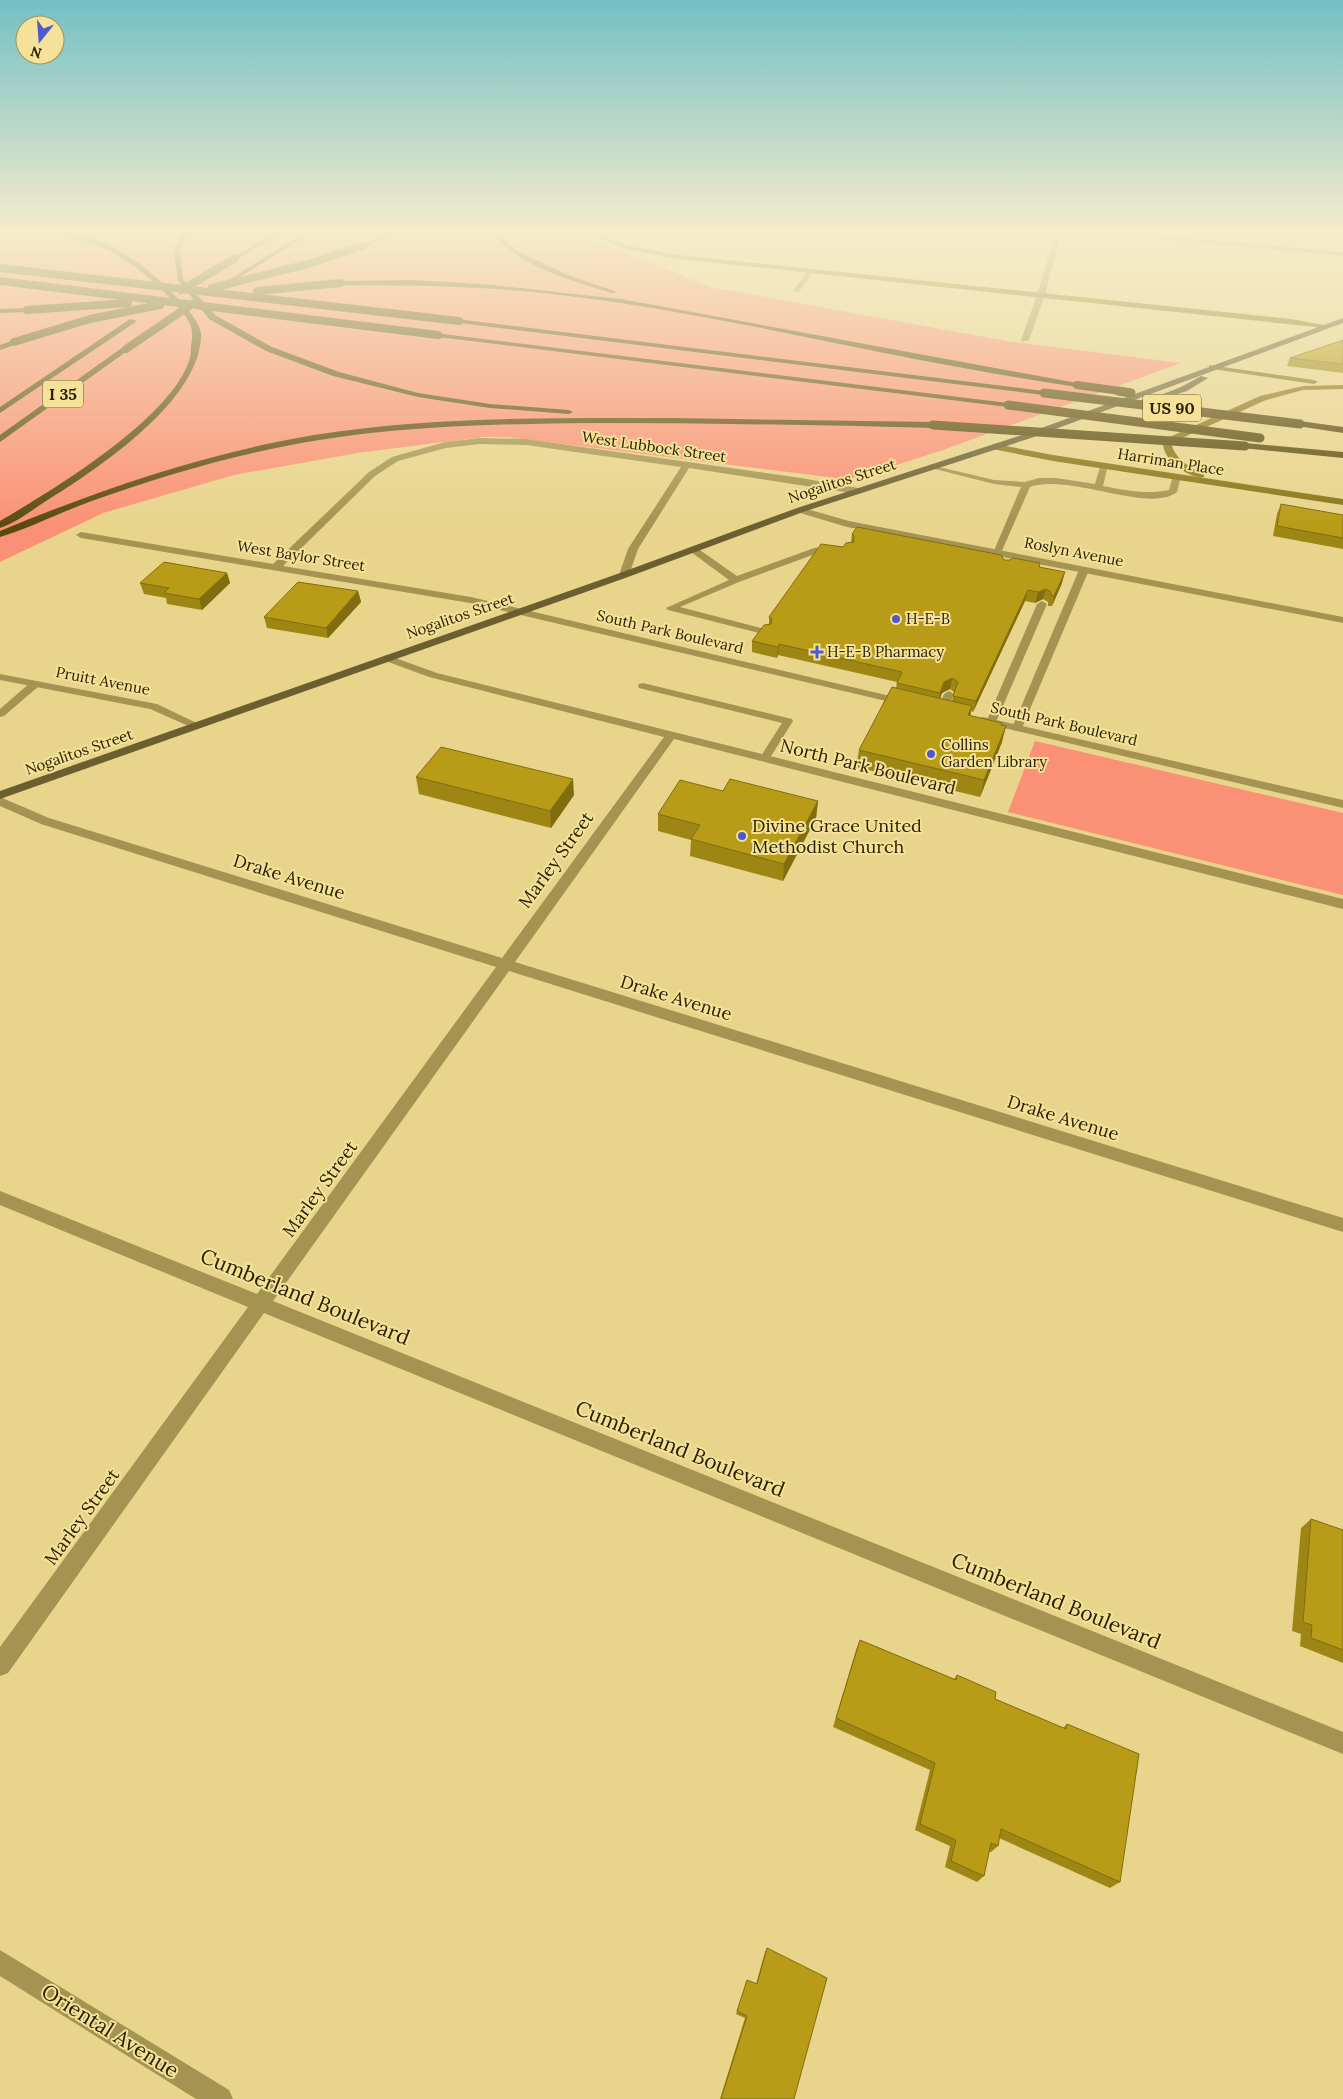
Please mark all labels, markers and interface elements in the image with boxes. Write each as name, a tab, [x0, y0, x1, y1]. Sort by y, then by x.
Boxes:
north arrow	[15, 15, 65, 65]
text: N	[28, 42, 44, 63]
road number: I 35	[43, 380, 83, 408]
road number: US 90	[1143, 394, 1201, 422]
street label: West Lubbock Street	[581, 427, 728, 466]
street label: Harriman Place	[1116, 444, 1226, 479]
street label: Nogalitos Street	[785, 454, 899, 507]
street label: Roslyn Avenue	[1023, 533, 1125, 570]
street label: West Baylor Street	[236, 536, 367, 575]
street label: Nogalitos Street	[403, 588, 516, 643]
street label: South Park Boulevard	[595, 605, 745, 658]
place label: H-E-B	[906, 609, 950, 628]
marker: H-E-B	[890, 613, 902, 625]
place label: H-E-B Pharmacy	[827, 642, 944, 661]
marker: H-E-B Pharmacy	[811, 646, 823, 658]
street label: Pruitt Avenue	[54, 662, 152, 699]
street label: South Park Boulevard	[989, 697, 1139, 750]
street label: Nogalitos Street	[22, 724, 135, 779]
street label: North Park Boulevard	[778, 734, 959, 800]
place label: Collins Garden Library	[941, 735, 1047, 771]
marker: Collins Garden Library	[925, 748, 937, 760]
street label: Marley Street	[513, 807, 598, 912]
place label: Divine Grace United Methodist Church	[752, 814, 922, 858]
marker: Divine Grace United Methodist Church	[736, 830, 748, 842]
street label: Drake Avenue	[231, 849, 348, 904]
street label: Drake Avenue	[618, 970, 735, 1025]
street label: Drake Avenue	[1005, 1090, 1122, 1145]
street label: Marley Street	[277, 1136, 362, 1241]
street label: Cumberland Boulevard	[196, 1242, 414, 1351]
street label: Cumberland Boulevard	[571, 1394, 789, 1503]
street label: Marley Street	[39, 1464, 124, 1569]
street label: Cumberland Boulevard	[947, 1546, 1165, 1655]
street label: Oriental Avenue	[36, 1978, 184, 2084]

